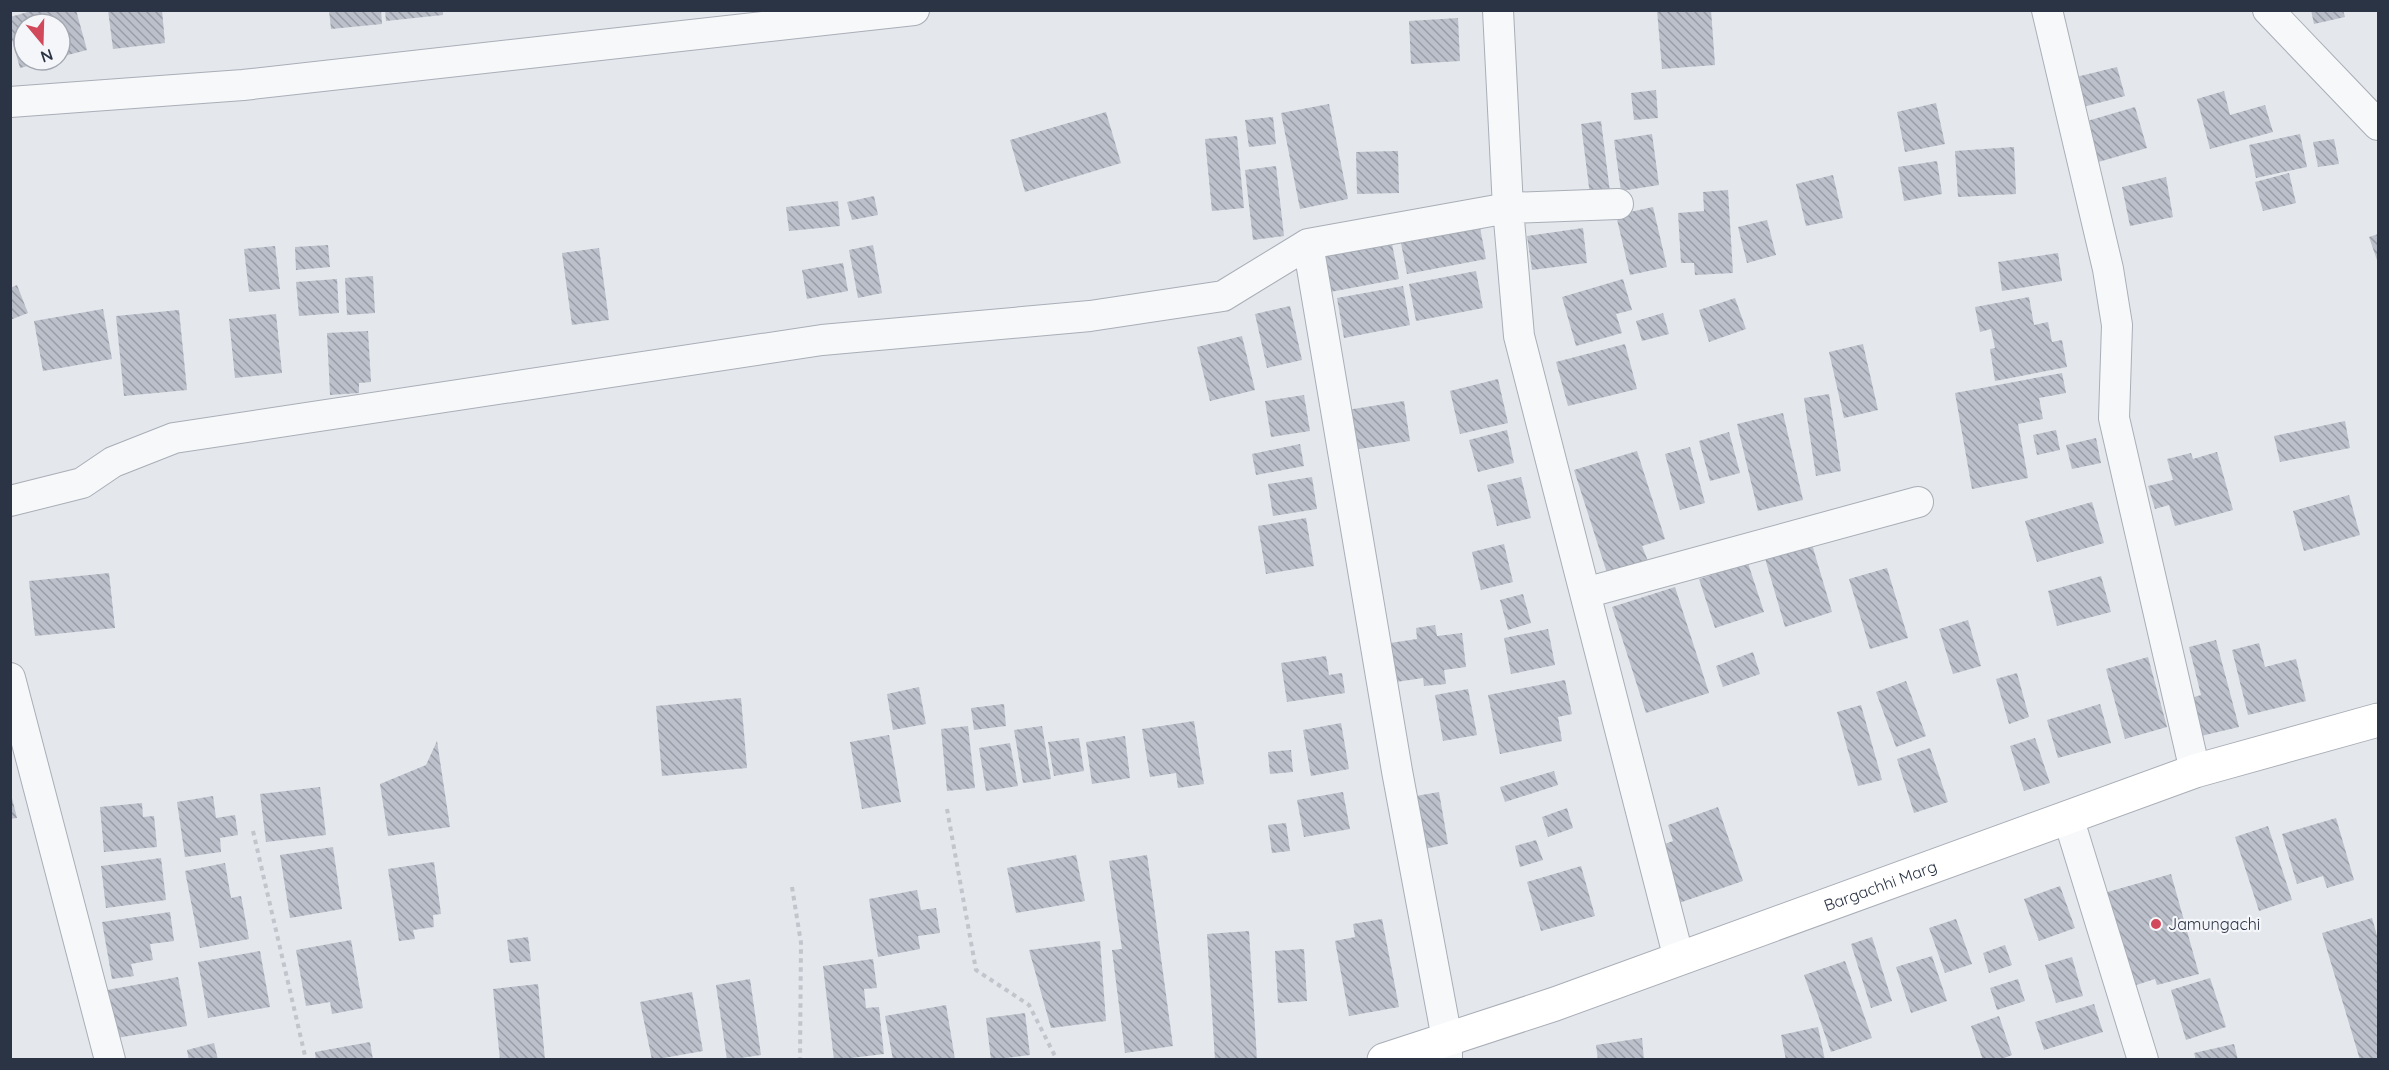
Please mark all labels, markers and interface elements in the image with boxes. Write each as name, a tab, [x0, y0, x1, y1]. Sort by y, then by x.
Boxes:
north arrow	[12, 12, 72, 72]
text: N	[38, 45, 56, 68]
street label: Bargachhi Marg	[1821, 856, 1939, 915]
place label: Jamungachi	[2168, 914, 2260, 934]
marker: Jamungachi	[2149, 917, 2163, 931]

